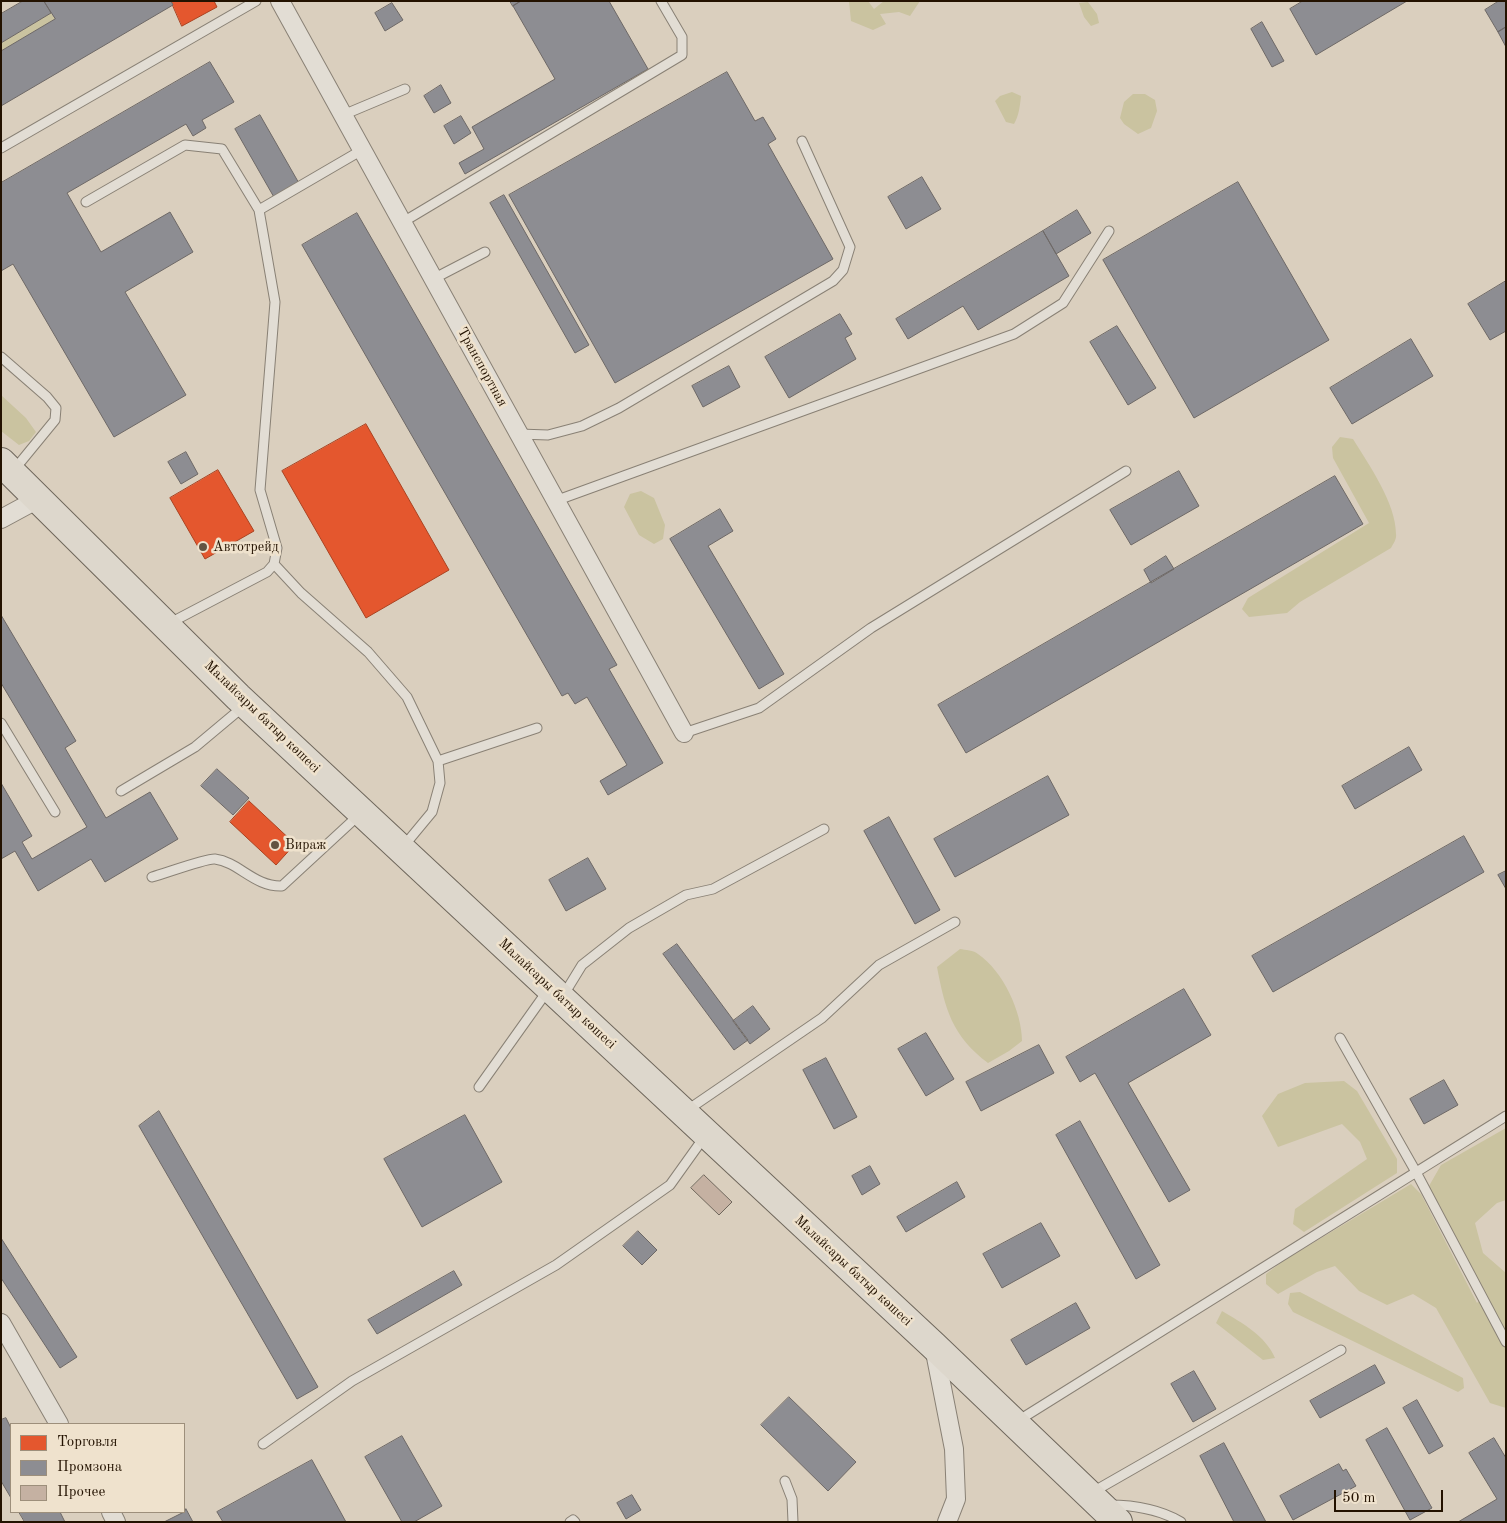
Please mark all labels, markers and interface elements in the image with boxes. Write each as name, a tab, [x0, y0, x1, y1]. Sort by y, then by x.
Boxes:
street label: Транспортная	[453, 324, 511, 410]
place label: Автотрейд	[213, 539, 279, 555]
marker: Автотрейд	[197, 541, 209, 553]
street label: Малайсары батыр көшесі	[201, 657, 323, 777]
place label: Вираж	[285, 837, 326, 853]
marker: Вираж	[269, 839, 281, 851]
street label: Малайсары батыр көшесі	[495, 935, 619, 1053]
street label: Малайсары батыр көшесі	[791, 1212, 915, 1330]
legend	[10, 1423, 185, 1513]
text: Торговля	[57, 1435, 118, 1450]
text: Промзона	[57, 1460, 122, 1475]
scale bar	[1337, 1480, 1446, 1512]
text: Прочее	[57, 1485, 105, 1500]
text: 50 m	[1342, 1491, 1376, 1506]

